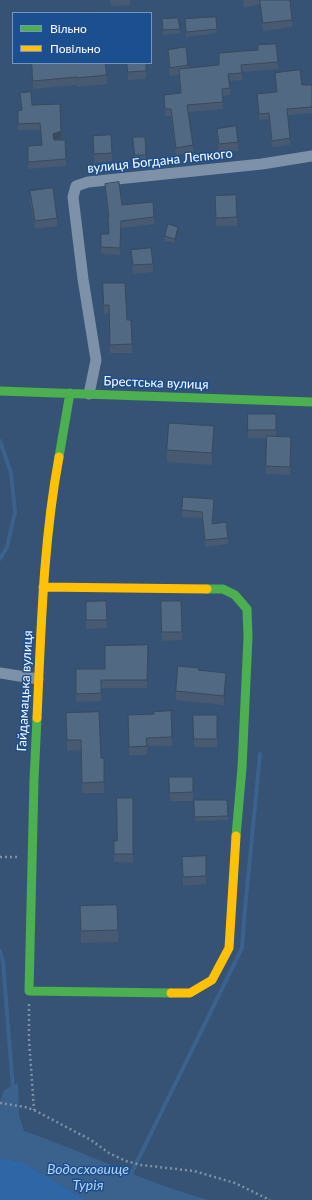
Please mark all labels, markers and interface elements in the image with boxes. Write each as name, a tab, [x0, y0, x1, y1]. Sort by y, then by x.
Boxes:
legend	[12, 12, 152, 64]
text: Вільно	[50, 21, 87, 36]
text: Повільно	[50, 41, 101, 56]
street label: вулиця Богдана Лепкого	[86, 146, 234, 176]
street label: Брестська вулиця	[103, 373, 209, 393]
street label: Гайдамацька вулиця	[14, 630, 36, 752]
water label: Водосховище Турія	[47, 1161, 129, 1194]

